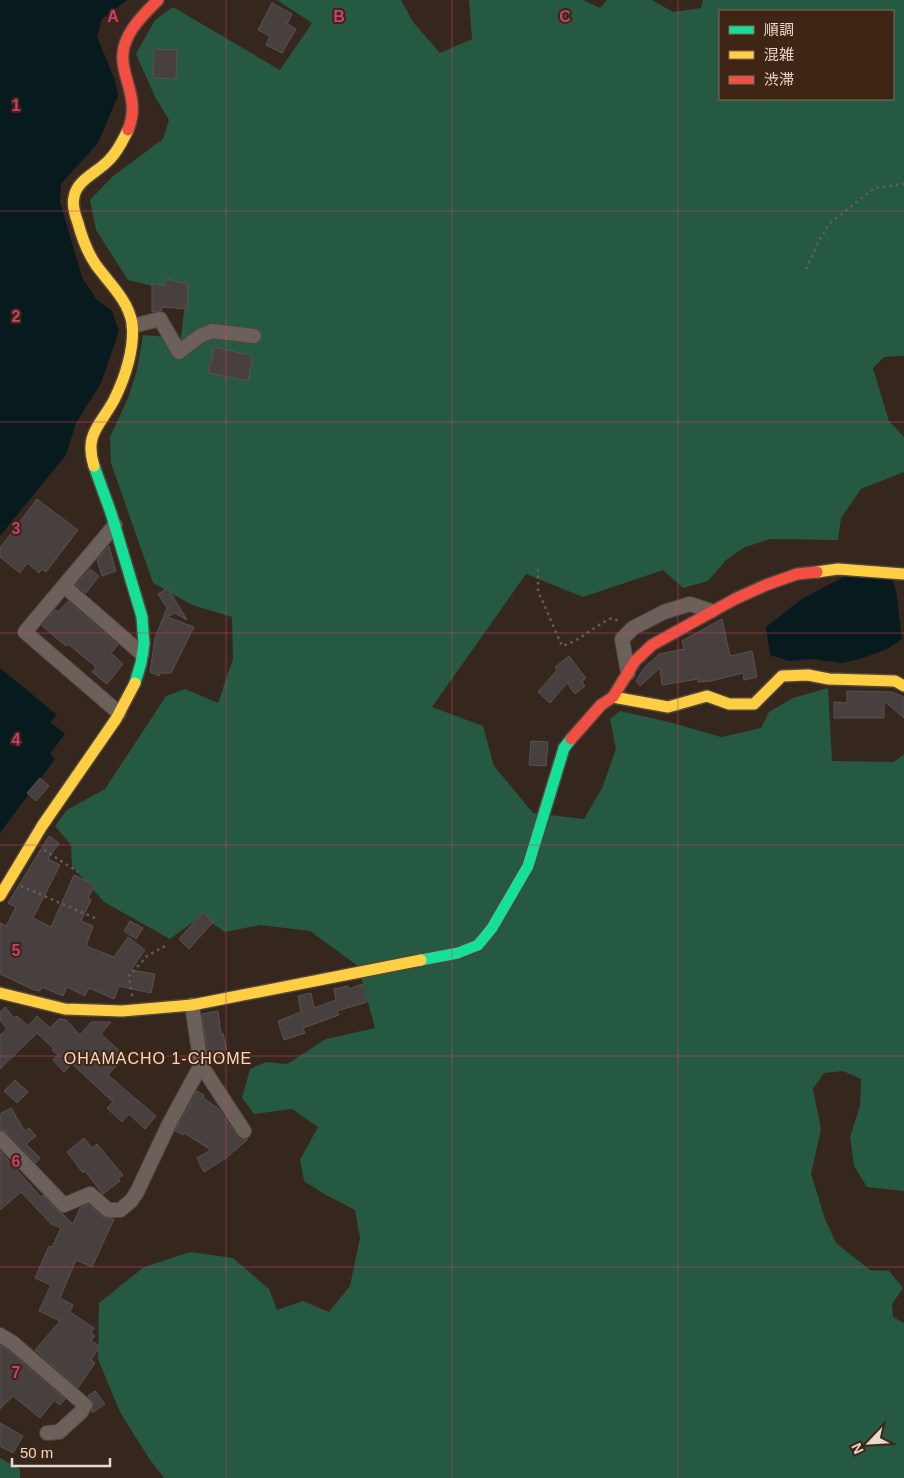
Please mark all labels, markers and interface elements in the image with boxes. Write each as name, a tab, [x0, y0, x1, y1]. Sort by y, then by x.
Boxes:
text: A	[107, 8, 119, 25]
text: B	[333, 8, 345, 25]
text: C	[559, 8, 571, 25]
legend	[719, 10, 894, 100]
text: 順調	[764, 21, 794, 38]
text: 混雑	[764, 46, 794, 63]
text: 渋滞	[764, 71, 794, 88]
text: 1	[12, 97, 21, 114]
text: 2	[12, 308, 21, 325]
text: 3	[12, 520, 21, 537]
text: 4	[12, 731, 21, 748]
text: 5	[12, 942, 21, 959]
district label: OHAMACHO 1-CHOME	[64, 1050, 252, 1067]
text: 6	[12, 1153, 21, 1170]
text: 7	[12, 1364, 21, 1381]
north arrow	[844, 1418, 894, 1468]
scale bar	[12, 1436, 110, 1468]
text: N	[848, 1441, 867, 1456]
text: 50 m	[20, 1444, 53, 1461]

